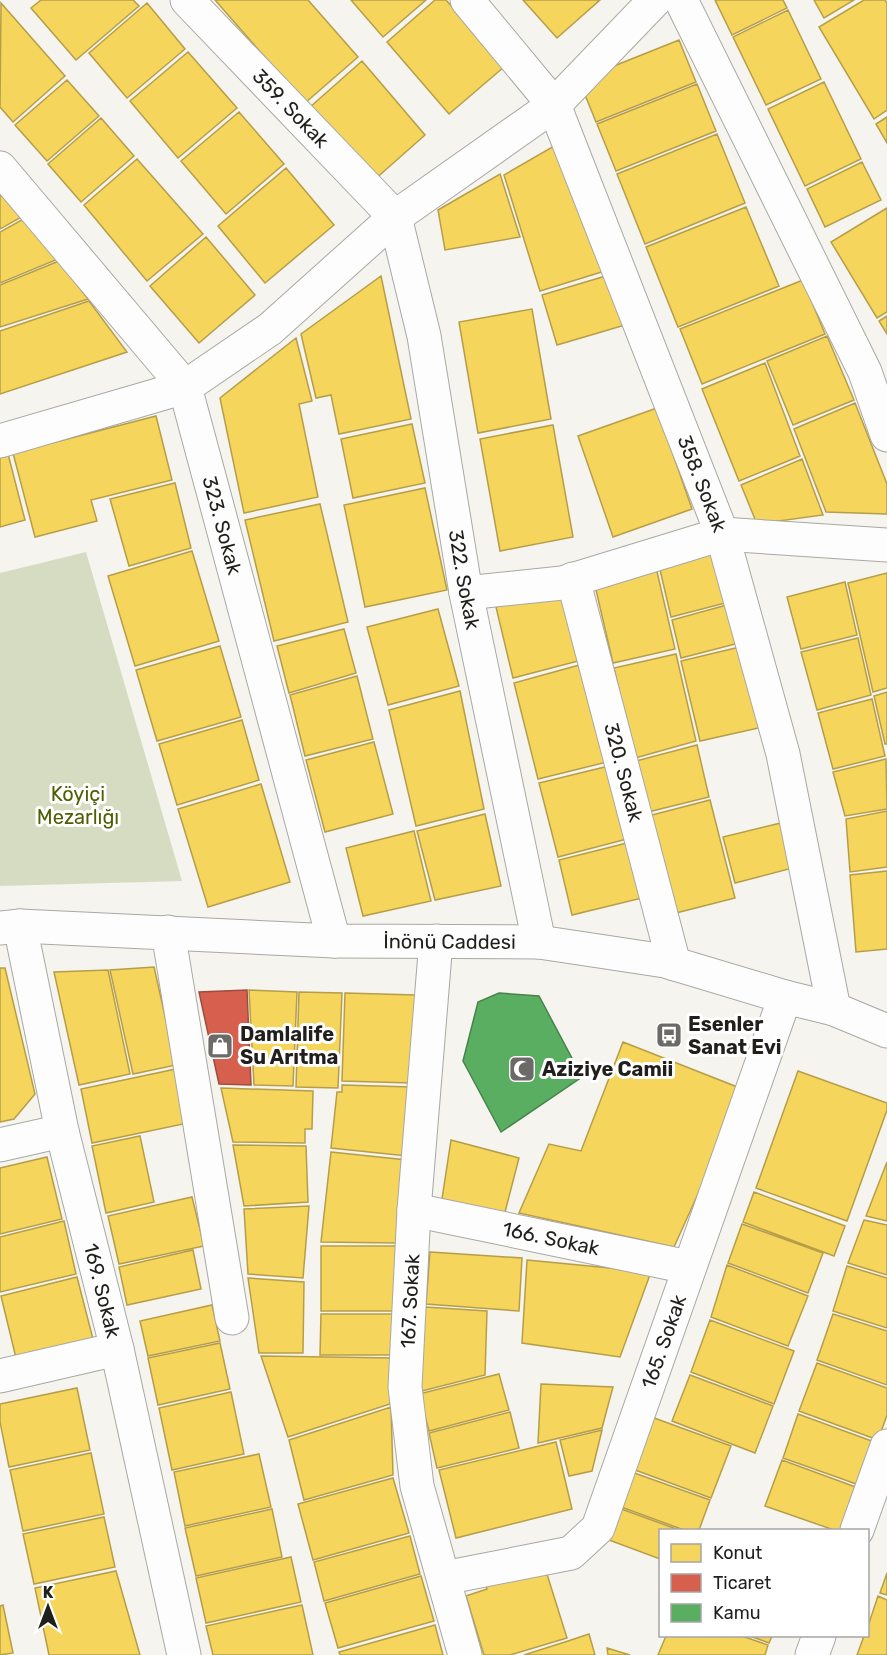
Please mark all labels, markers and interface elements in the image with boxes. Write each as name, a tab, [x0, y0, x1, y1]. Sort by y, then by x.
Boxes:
street label: 359. Sokak	[248, 64, 334, 153]
street label: 358. Sokak	[673, 432, 732, 536]
street label: 323. Sokak	[197, 473, 247, 578]
street label: 322. Sokak	[444, 528, 485, 632]
street label: 320. Sokak	[599, 720, 648, 825]
park label: Köyiçi Mezarlığı	[37, 782, 119, 829]
street label: İnönü Caddesi	[383, 929, 516, 954]
place label: Esenler Sanat Evi	[688, 1012, 782, 1059]
bus stop icon: Esenler Sanat Evi	[654, 1020, 684, 1050]
place label: Damlalife Su Arıtma	[240, 1022, 338, 1069]
shop icon: Damlalife Su Arıtma	[205, 1031, 235, 1061]
mosque icon: Aziziye Camii	[507, 1054, 537, 1084]
place label: Aziziye Camii	[542, 1057, 673, 1081]
street label: 166. Sokak	[501, 1217, 602, 1260]
street label: 169. Sokak	[79, 1241, 126, 1341]
street label: 167. Sokak	[396, 1253, 424, 1349]
street label: 165. Sokak	[636, 1291, 691, 1392]
legend	[659, 1529, 869, 1637]
text: Konut	[713, 1542, 762, 1564]
text: Ticaret	[713, 1572, 771, 1594]
north arrow	[18, 1577, 78, 1637]
text: K	[43, 1583, 54, 1602]
text: Kamu	[713, 1602, 760, 1624]

